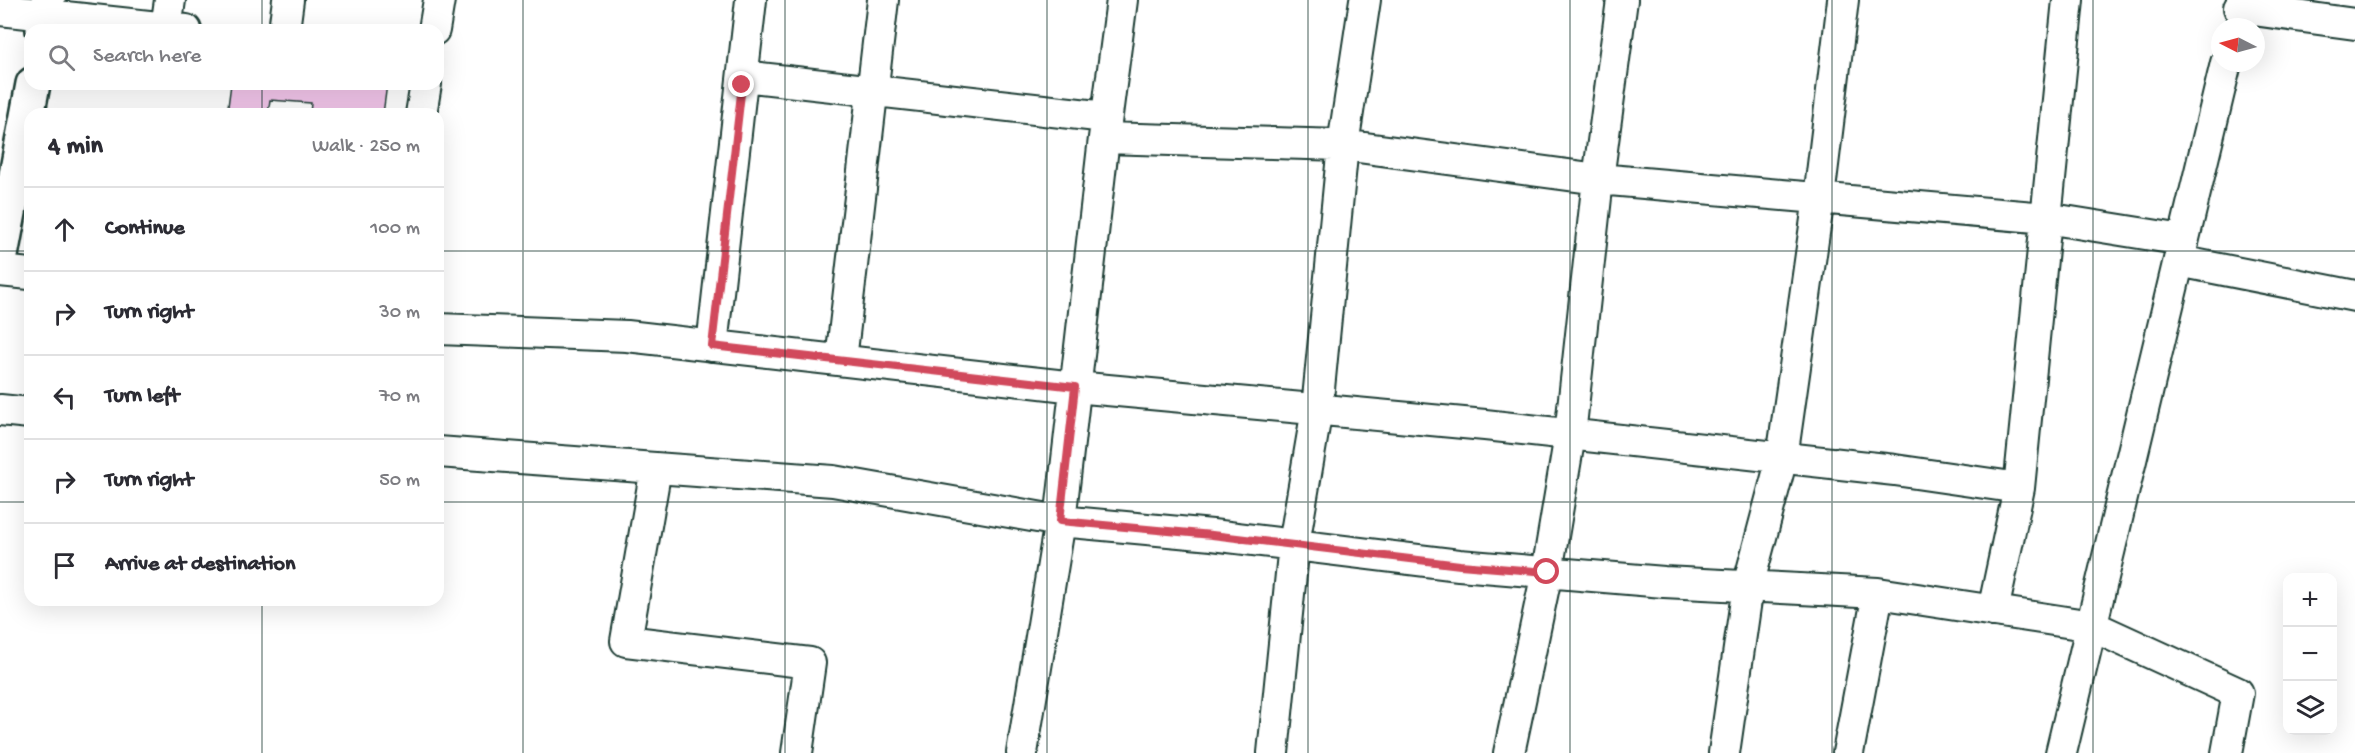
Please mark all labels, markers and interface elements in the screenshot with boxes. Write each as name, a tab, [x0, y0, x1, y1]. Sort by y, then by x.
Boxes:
north arrow	[2211, 18, 2265, 72]
search box	[24, 24, 444, 90]
icon: search	[45, 41, 78, 74]
text: Search here	[93, 44, 201, 70]
route end	[728, 71, 754, 97]
text: 4 min	[48, 132, 103, 163]
text: Walk · 250 m	[312, 136, 420, 159]
icon: ahead	[48, 213, 81, 246]
text: Continue	[105, 216, 185, 242]
text: 100 m	[370, 218, 420, 241]
icon: right	[48, 297, 81, 330]
text: Turn right	[105, 300, 193, 326]
text: 30 m	[379, 302, 420, 325]
icon: left	[48, 381, 81, 414]
text: Turn left	[105, 384, 179, 410]
text: 70 m	[379, 386, 420, 409]
icon: right	[48, 465, 81, 498]
text: Turn right	[105, 468, 193, 494]
text: 50 m	[379, 470, 420, 493]
icon: arrive	[48, 549, 81, 582]
text: Arrive at destination	[105, 552, 295, 578]
route start	[1533, 558, 1559, 584]
map controls	[2283, 573, 2337, 735]
button: +	[2283, 573, 2337, 627]
button: −	[2283, 627, 2337, 681]
button: layers	[2283, 681, 2337, 735]

